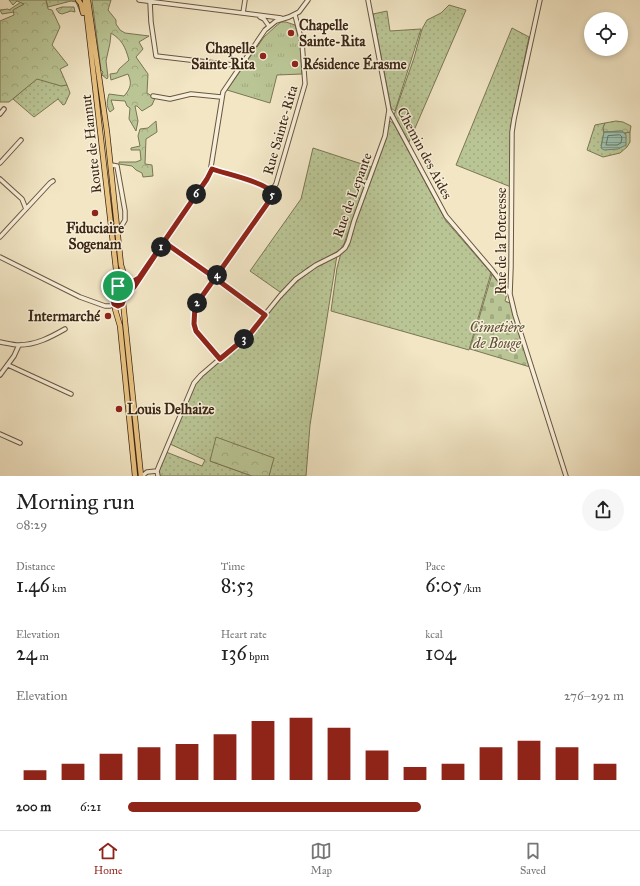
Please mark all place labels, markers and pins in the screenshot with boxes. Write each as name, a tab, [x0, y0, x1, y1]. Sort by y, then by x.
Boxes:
place label: Chapelle Sainte-Rita	[299, 17, 366, 50]
marker: Chapelle Sainte-Rita	[286, 28, 296, 38]
place label: Chapelle Sainte Rita	[191, 40, 256, 73]
marker: Chapelle Sainte Rita	[258, 51, 268, 61]
place label: Résidence Érasme	[303, 54, 407, 73]
marker: Résidence Érasme	[290, 59, 300, 69]
pin: 6	[186, 184, 206, 204]
pin: 5	[262, 185, 282, 205]
marker: Fiduciaire Sogenam	[90, 208, 100, 218]
place label: Fiduciaire Sogenam	[66, 220, 124, 254]
pin: 1	[151, 237, 171, 257]
pin: 4	[207, 265, 227, 285]
pin	[101, 269, 135, 303]
pin: 2	[187, 293, 207, 313]
place label: Intermarché	[28, 308, 101, 325]
marker: Intermarché	[103, 311, 113, 321]
pin: 3	[234, 329, 254, 349]
place label: Louis Delhaize	[127, 401, 215, 418]
marker: Louis Delhaize	[114, 404, 124, 414]

